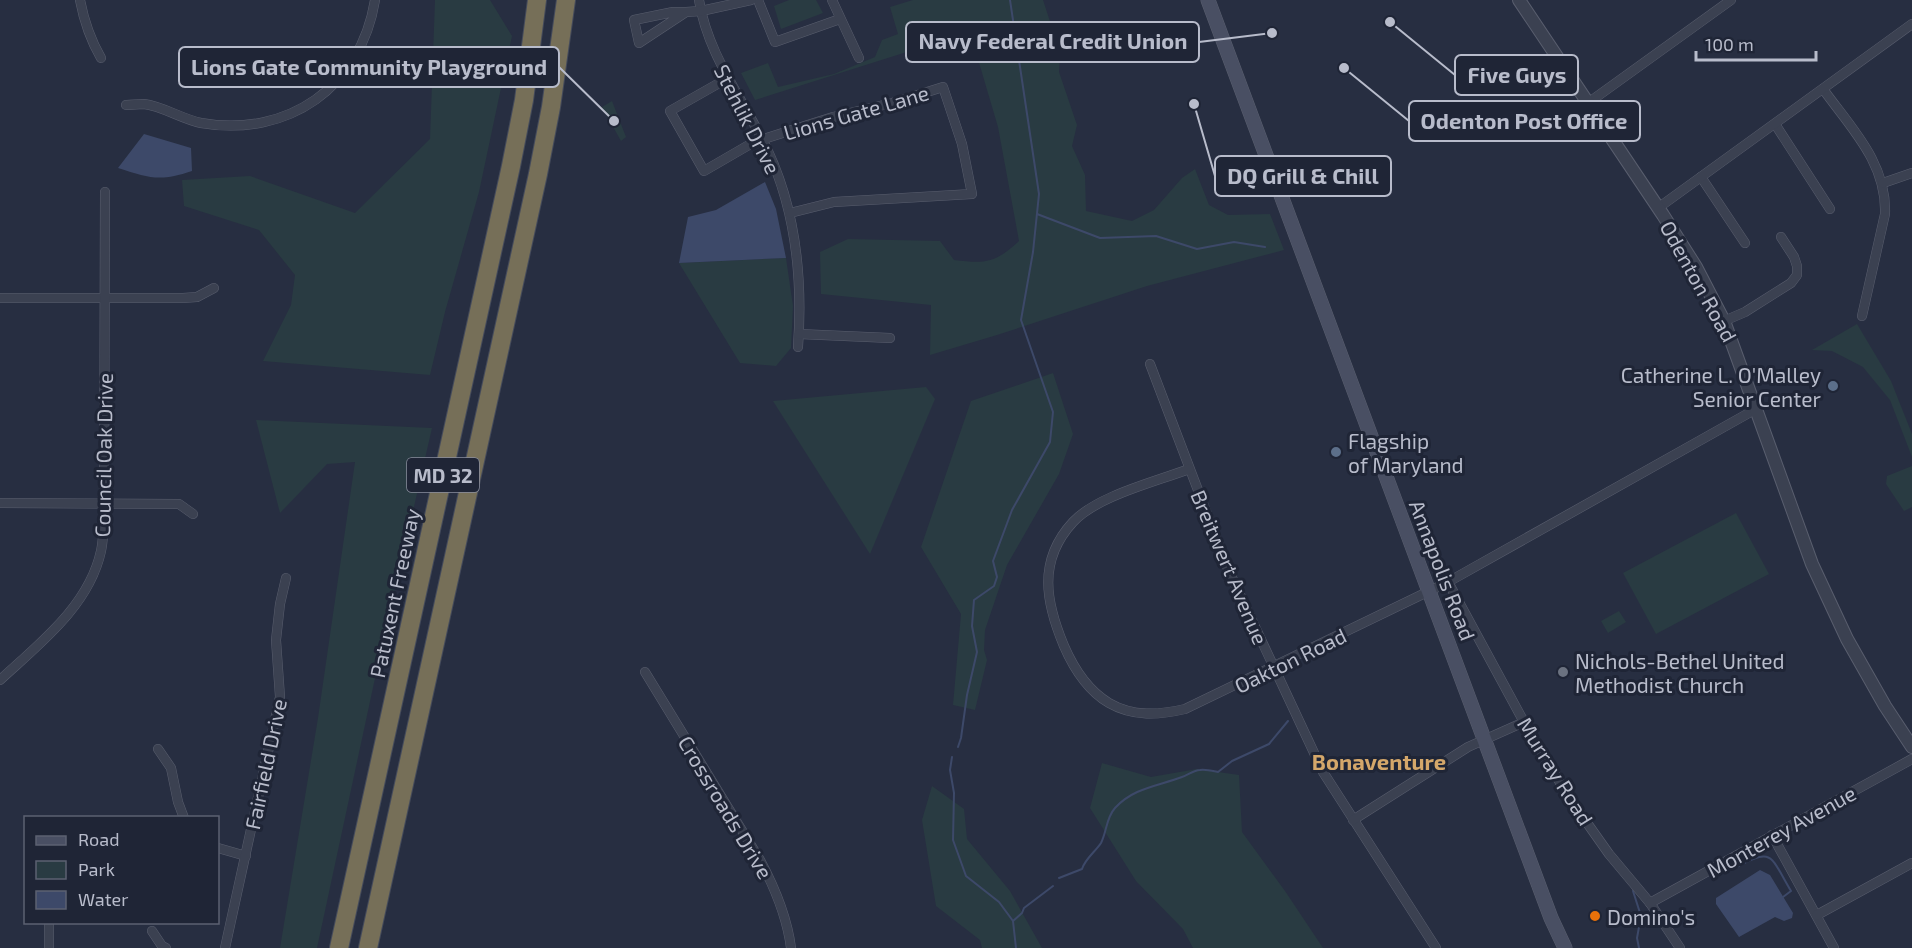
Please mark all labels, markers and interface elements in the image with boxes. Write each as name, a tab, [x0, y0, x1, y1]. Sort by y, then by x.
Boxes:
callout: Navy Federal Credit Union	[906, 22, 1199, 62]
scale bar	[1696, 24, 1816, 62]
text: Navy Federal Credit Union	[919, 27, 1187, 54]
text: 100 m	[1705, 33, 1754, 55]
callout: Lions Gate Community Playground	[179, 47, 559, 87]
text: Lions Gate Community Playground	[191, 53, 547, 80]
callout: Five Guys	[1455, 55, 1578, 95]
street label: Stehlik Drive	[710, 60, 786, 178]
text: Five Guys	[1467, 61, 1567, 88]
street label: Lions Gate Lane	[780, 79, 932, 145]
callout: Odenton Post Office	[1409, 101, 1640, 141]
text: Odenton Post Office	[1421, 107, 1627, 133]
callout: DQ Grill & Chill	[1215, 156, 1391, 196]
text: DQ Grill & Chill	[1227, 162, 1380, 189]
street label: Odenton Road	[1655, 216, 1743, 346]
place label: Catherine L. O'Malley Senior Center	[1621, 362, 1822, 411]
street label: Council Oak Drive	[89, 373, 117, 537]
marker: Catherine L. O'Malley Senior Center	[1826, 379, 1840, 393]
place label: Flagship of Maryland	[1348, 428, 1464, 477]
marker: Flagship of Maryland	[1329, 445, 1343, 459]
road number: MD 32	[407, 458, 479, 492]
street label: Breitwert Avenue	[1186, 486, 1274, 648]
street label: Annapolis Road	[1405, 496, 1481, 644]
street label: Patuxent Freeway	[364, 506, 424, 680]
street label: Oakton Road	[1230, 622, 1350, 698]
place label: Nichols-Bethel United Methodist Church	[1575, 648, 1785, 697]
marker: Nichols-Bethel United Methodist Church	[1556, 665, 1570, 679]
street label: Fairfield Drive	[239, 696, 291, 832]
street label: Murray Road	[1513, 712, 1599, 830]
street label: Crossroads Drive	[674, 731, 778, 883]
district label: Bonaventure	[1312, 748, 1446, 774]
street label: Monterey Avenue	[1702, 780, 1860, 882]
legend	[24, 816, 219, 924]
text: Road	[78, 828, 119, 850]
text: Park	[78, 858, 115, 880]
text: Water	[78, 888, 128, 910]
place label: Domino's	[1607, 904, 1695, 929]
marker: Domino's	[1588, 909, 1602, 923]

